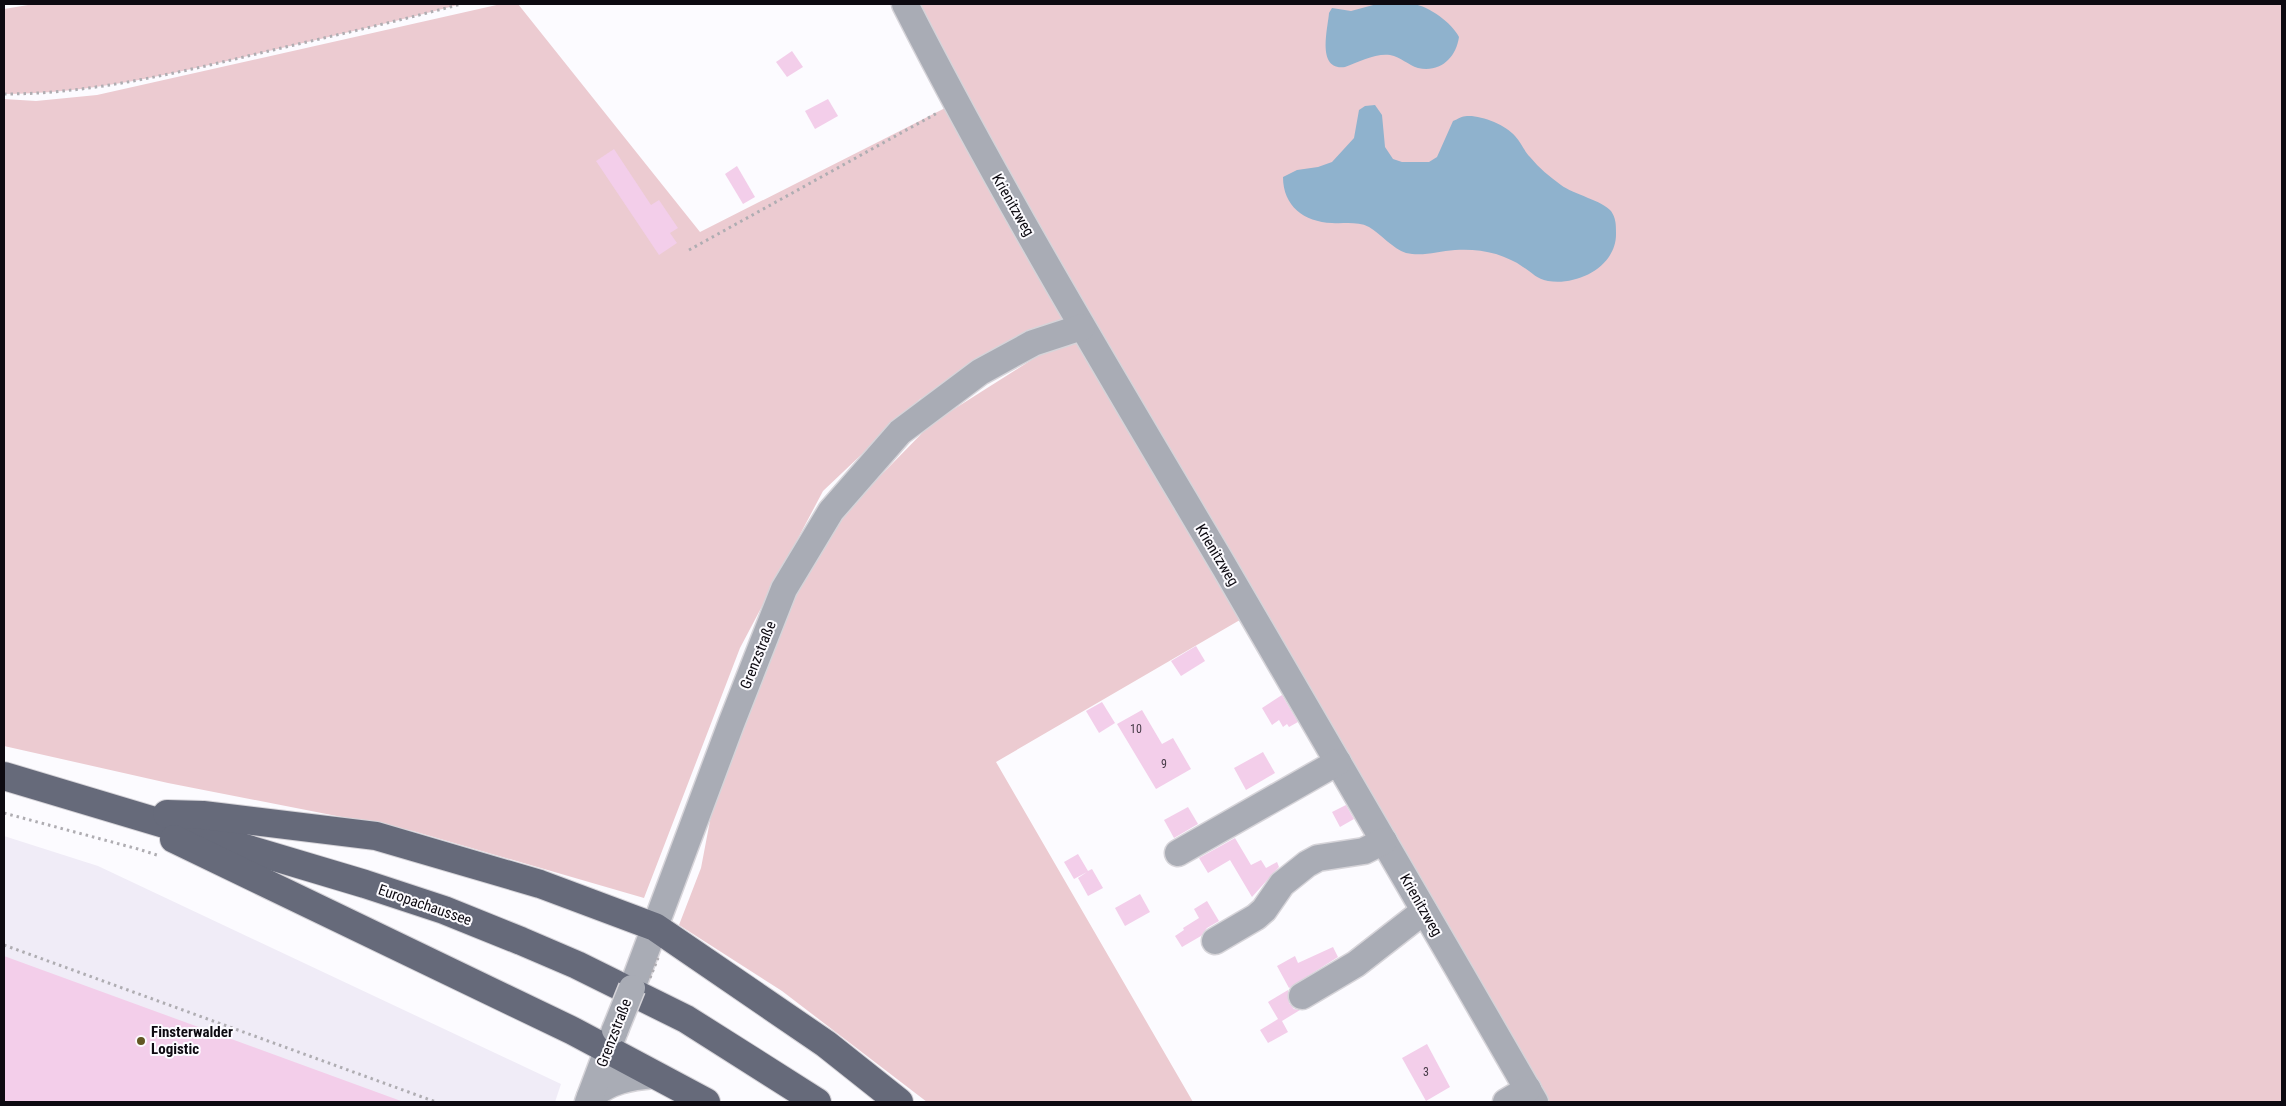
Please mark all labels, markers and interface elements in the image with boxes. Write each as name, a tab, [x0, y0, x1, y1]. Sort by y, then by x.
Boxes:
street label: Krienitzweg	[988, 171, 1038, 239]
street label: Krienitzweg	[1191, 521, 1243, 589]
street label: Grenzstraße	[736, 618, 780, 692]
house number: 10	[1130, 722, 1142, 736]
house number: 9	[1161, 757, 1167, 771]
street label: Krienitzweg	[1396, 871, 1446, 939]
street label: Europachaussee	[376, 881, 474, 929]
street label: Grenzstraße	[593, 996, 635, 1070]
place label: Finsterwalder Logistic	[151, 1023, 233, 1058]
marker: Finsterwalder Logistic	[135, 1035, 147, 1047]
house number: 3	[1423, 1065, 1429, 1079]

